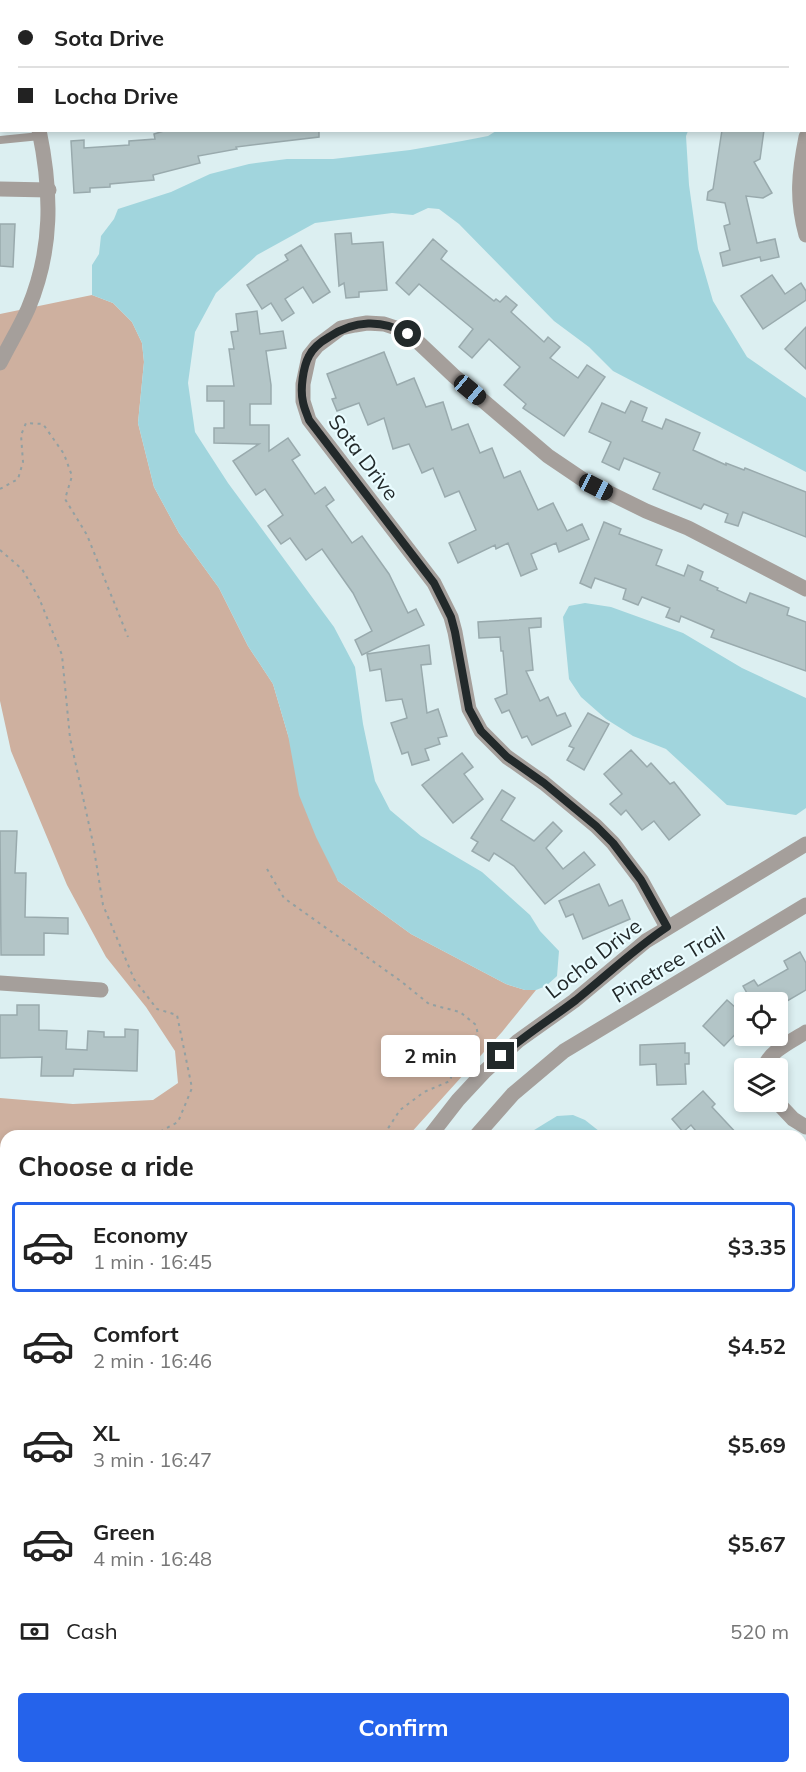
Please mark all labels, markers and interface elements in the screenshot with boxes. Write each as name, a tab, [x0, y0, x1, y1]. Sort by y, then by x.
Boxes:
text: Sota Drive	[54, 24, 164, 52]
text: Locha Drive	[54, 82, 178, 110]
route start	[394, 320, 421, 347]
car	[450, 372, 490, 408]
street label: Sota Drive	[323, 409, 405, 505]
car	[576, 471, 616, 503]
street label: Locha Drive	[540, 912, 646, 1004]
street label: Pinetree Trail	[607, 920, 729, 1008]
map controls	[734, 992, 788, 1112]
button: locate	[734, 992, 788, 1046]
callout: 2 min	[381, 1035, 480, 1077]
route end	[487, 1042, 514, 1069]
text: 2 min	[404, 1043, 457, 1068]
button: layers	[734, 1058, 788, 1112]
text: Choose a ride	[18, 1149, 194, 1183]
icon: car	[21, 1220, 75, 1274]
text: Economy	[93, 1221, 188, 1249]
text: $3.35	[728, 1233, 786, 1261]
text: 1 min · 16:45	[93, 1249, 212, 1274]
icon: car	[21, 1319, 75, 1373]
text: Comfort	[93, 1320, 179, 1348]
text: $4.52	[728, 1332, 786, 1360]
text: 2 min · 16:46	[93, 1348, 212, 1373]
icon: car	[21, 1418, 75, 1472]
text: XL	[93, 1419, 120, 1447]
text: $5.69	[728, 1431, 786, 1459]
text: 3 min · 16:47	[93, 1447, 212, 1472]
icon: car	[21, 1517, 75, 1571]
text: Green	[93, 1518, 155, 1546]
text: $5.67	[728, 1530, 786, 1558]
text: 4 min · 16:48	[93, 1546, 212, 1571]
icon: cash	[18, 1615, 51, 1648]
text: Cash	[66, 1617, 118, 1645]
text: 520 m	[730, 1619, 789, 1644]
button: Confirm	[18, 1693, 789, 1762]

